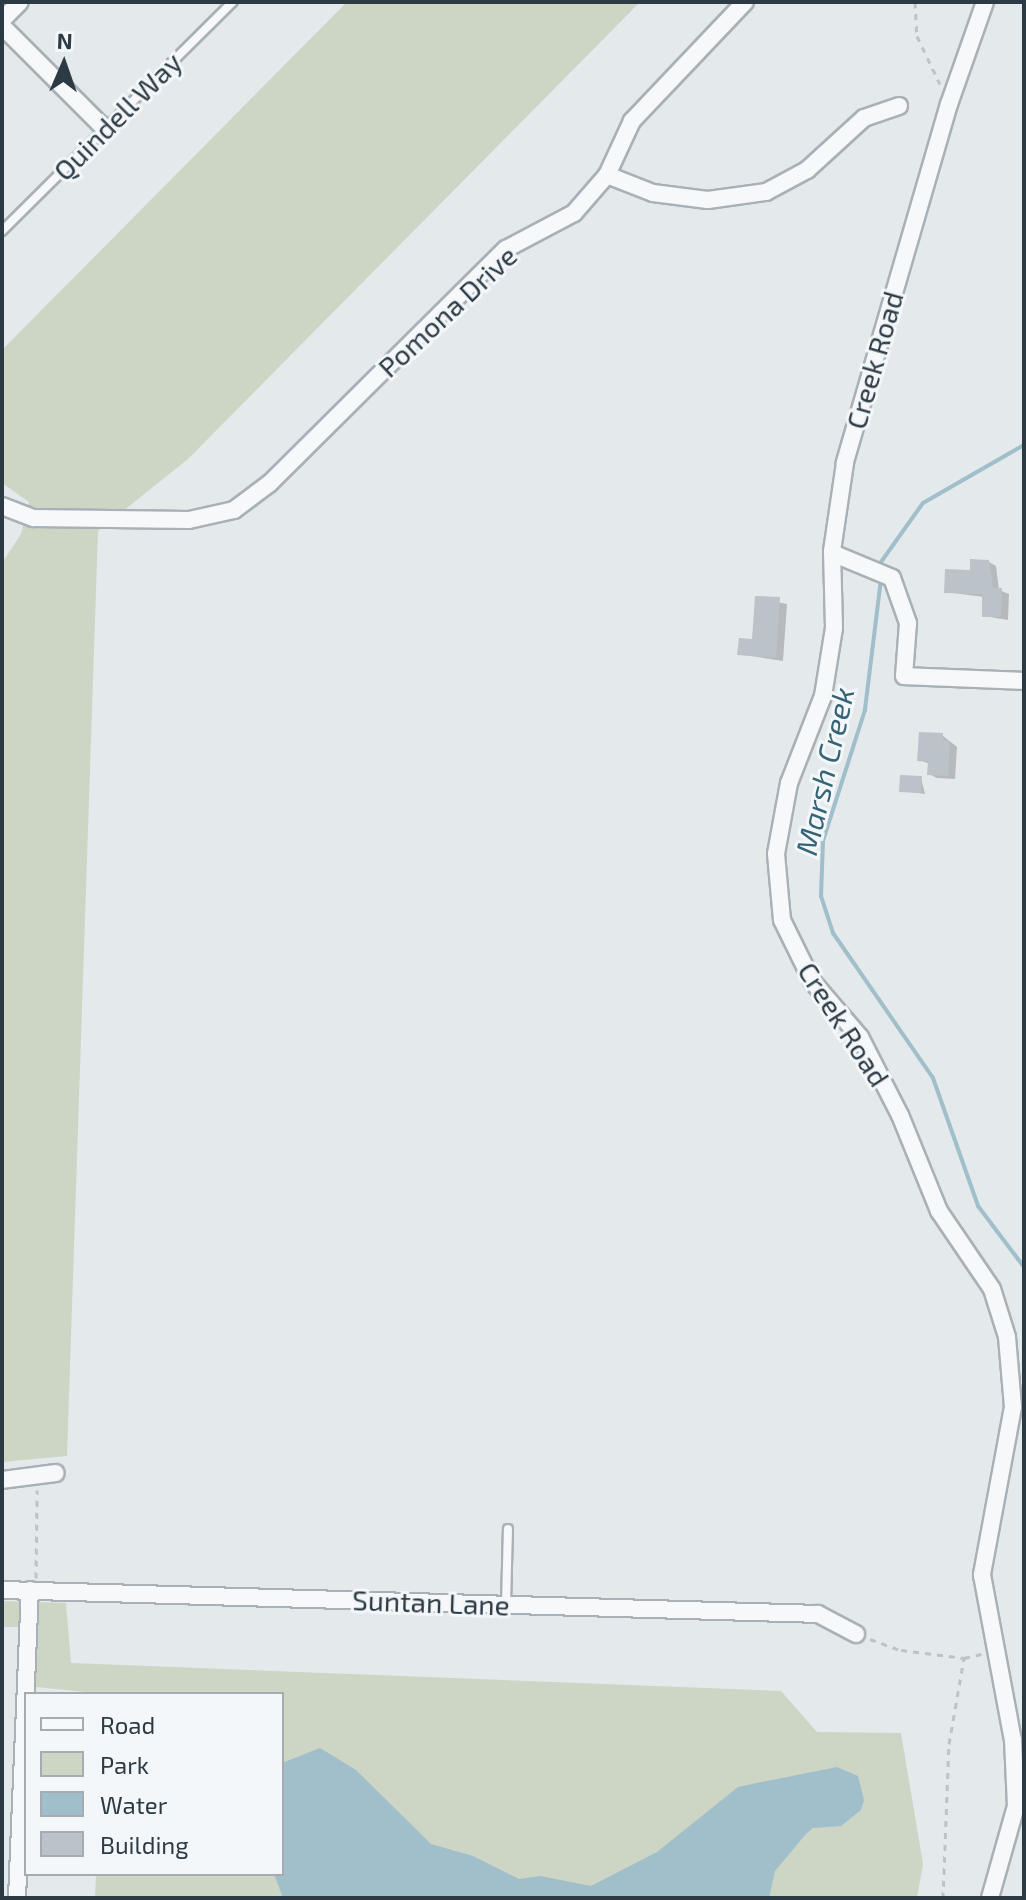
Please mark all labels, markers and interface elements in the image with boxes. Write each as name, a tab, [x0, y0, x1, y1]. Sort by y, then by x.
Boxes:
north arrow	[24, 24, 104, 104]
text: N	[56, 27, 73, 53]
street label: Quindell Way	[46, 45, 188, 187]
street label: Pomona Drive	[371, 238, 523, 384]
street label: Creek Road	[838, 287, 910, 433]
water label: Marsh Creek	[787, 684, 861, 858]
street label: Creek Road	[791, 955, 897, 1093]
street label: Suntan Lane	[352, 1582, 510, 1622]
legend	[24, 1692, 284, 1876]
text: Road	[100, 1710, 155, 1739]
text: Park	[100, 1750, 149, 1779]
text: Water	[100, 1790, 167, 1819]
text: Building	[100, 1830, 189, 1859]

